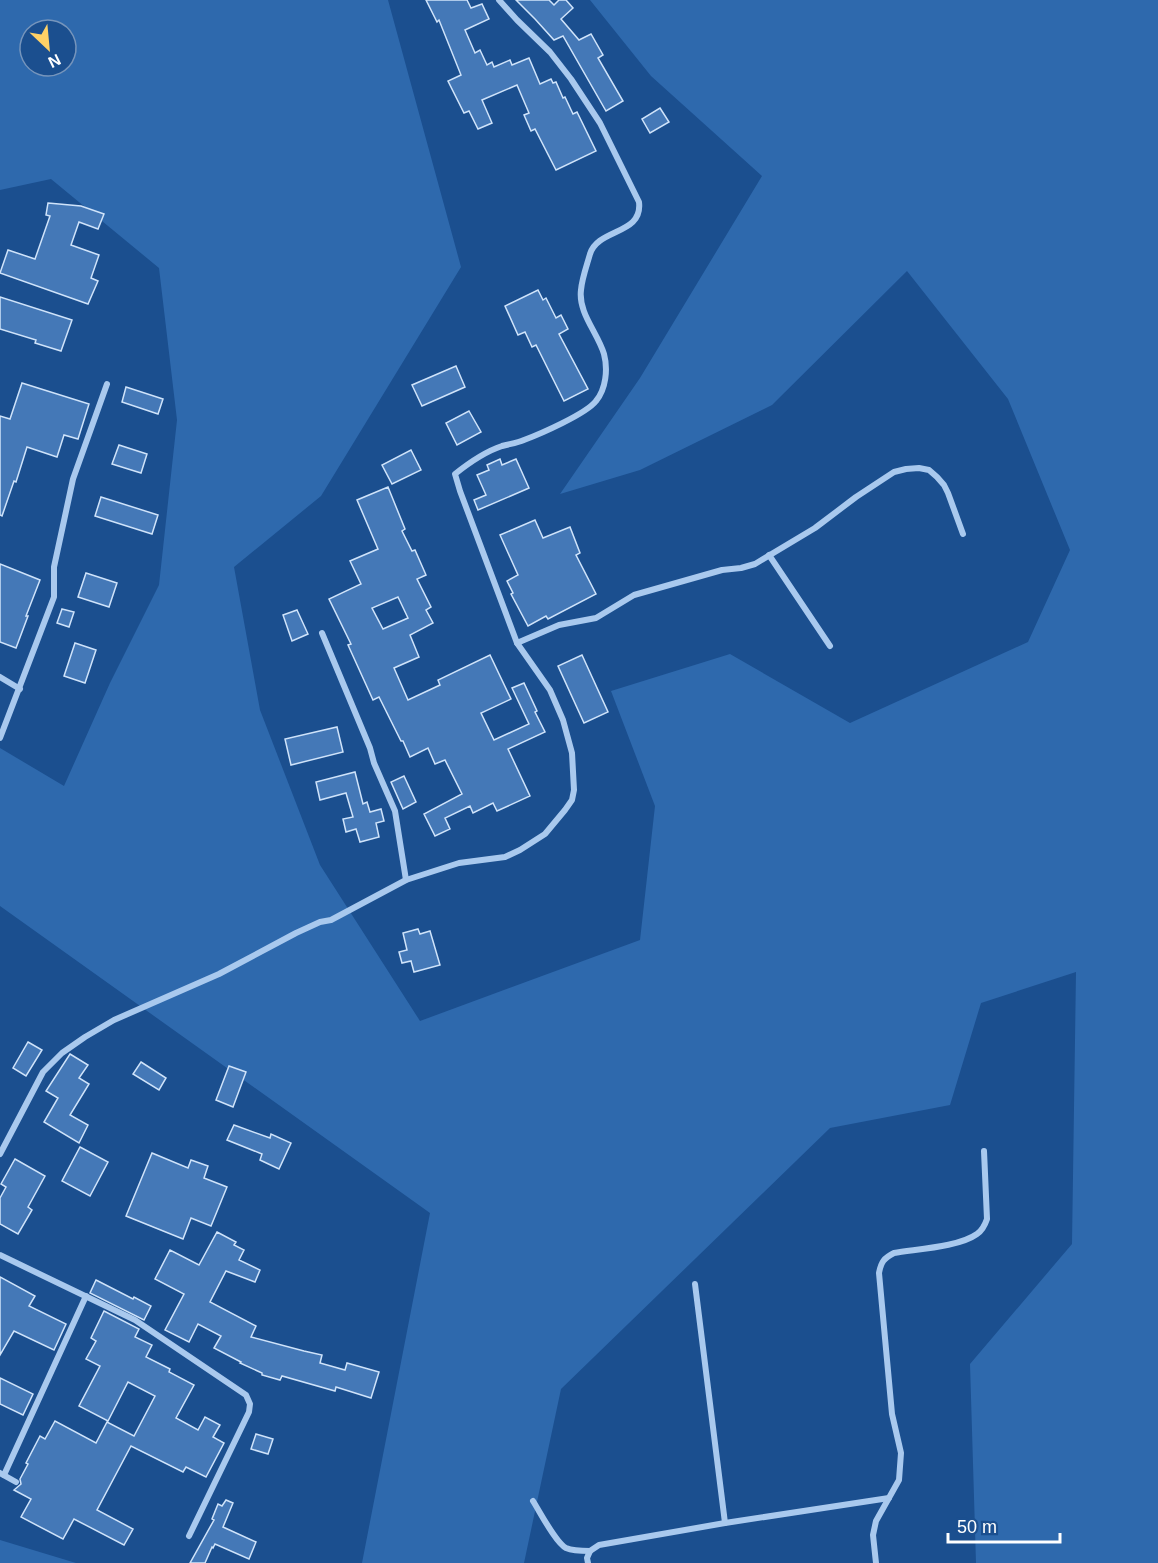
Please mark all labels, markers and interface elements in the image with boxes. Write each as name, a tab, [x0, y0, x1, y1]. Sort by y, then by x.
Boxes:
north arrow	[18, 18, 78, 78]
text: N	[45, 51, 63, 71]
scale bar	[948, 1506, 1060, 1544]
text: 50 m	[957, 1517, 997, 1537]

